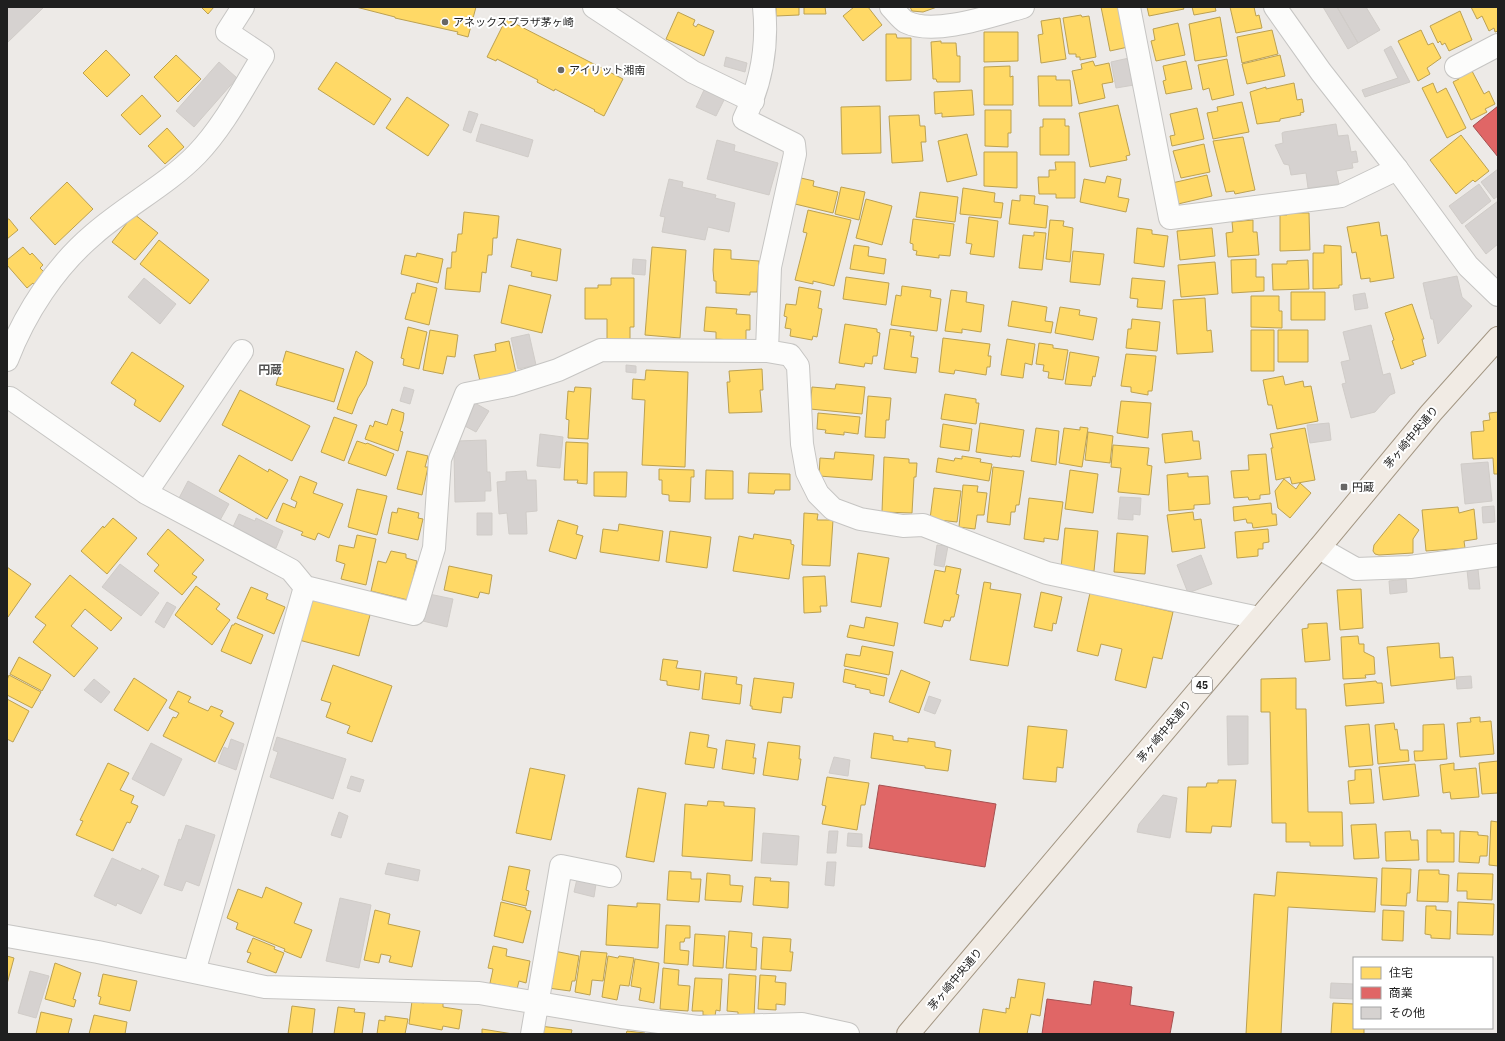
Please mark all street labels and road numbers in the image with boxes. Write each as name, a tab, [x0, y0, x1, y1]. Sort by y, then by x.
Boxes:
street label: 茅ヶ崎中央通り	[1381, 403, 1441, 471]
road number: 45	[1192, 677, 1212, 693]
street label: 茅ヶ崎中央通り	[1134, 697, 1194, 765]
street label: 茅ヶ崎中央通り	[925, 945, 985, 1013]

